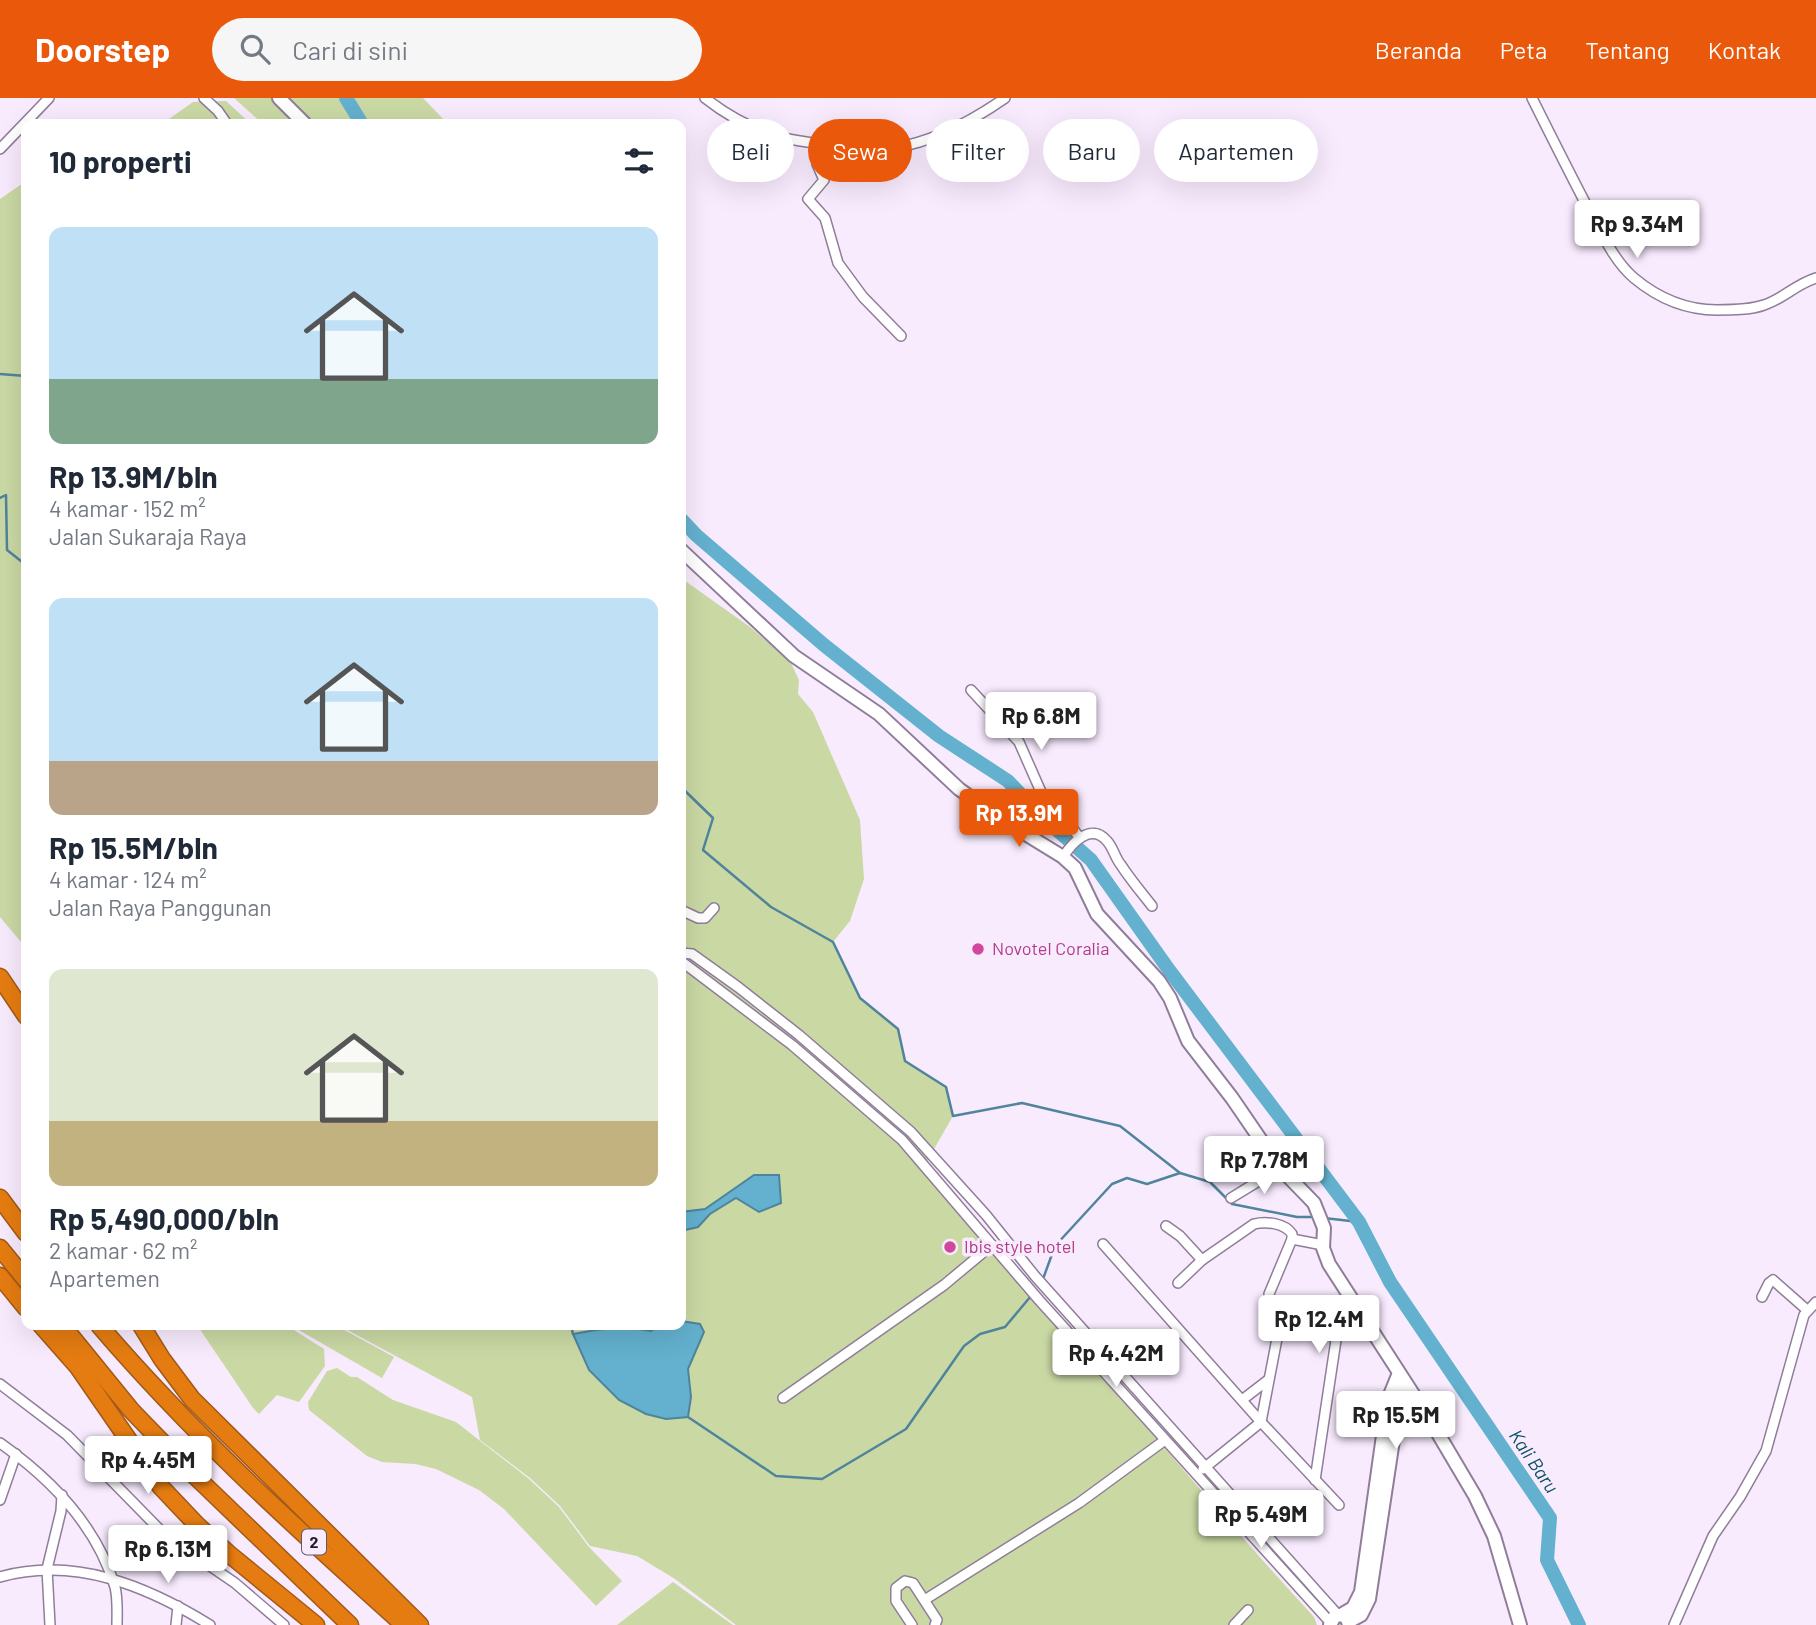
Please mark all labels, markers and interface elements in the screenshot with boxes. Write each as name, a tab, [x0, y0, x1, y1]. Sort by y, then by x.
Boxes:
search box	[212, 18, 702, 81]
text: Doorstep	[35, 29, 170, 69]
icon: search	[236, 30, 274, 68]
text: Cari di sini	[292, 34, 408, 65]
text: Beranda	[1375, 35, 1462, 64]
text: Peta	[1500, 35, 1547, 64]
text: Tentang	[1585, 35, 1670, 64]
text: Kontak	[1708, 35, 1781, 64]
chip: Beli	[707, 119, 794, 182]
chip: Sewa	[808, 119, 912, 182]
chip: Filter	[926, 119, 1029, 182]
chip: Baru	[1043, 119, 1140, 182]
chip: Apartemen	[1154, 119, 1318, 182]
icon: filters	[620, 142, 658, 180]
text: 10 properti	[49, 143, 192, 179]
pin: Rp 9.34M	[1565, 200, 1709, 260]
text: Rp 9.34M	[1591, 209, 1684, 237]
icon: home	[291, 273, 417, 399]
text: Rp 13.9M/bln	[49, 458, 218, 494]
text: 4 kamar · 152 m²	[49, 494, 206, 522]
text: Jalan Sukaraja Raya	[49, 522, 247, 550]
icon: home	[291, 644, 417, 770]
pin: Rp 6.8M	[976, 692, 1106, 752]
text: Rp 6.8M	[1001, 701, 1081, 729]
pin: Rp 13.9M	[947, 790, 1091, 849]
text: Rp 13.9M	[975, 798, 1063, 826]
text: Rp 15.5M/bln	[49, 829, 218, 865]
text: 4 kamar · 124 m²	[49, 865, 207, 893]
text: Jalan Raya Panggunan	[49, 893, 272, 921]
place label: Novotel Coralia	[992, 937, 1110, 959]
marker: Novotel Coralia	[970, 941, 986, 957]
icon: home	[291, 1015, 417, 1141]
pin: Rp 7.78M	[1192, 1136, 1336, 1196]
text: Rp 7.78M	[1220, 1145, 1308, 1173]
text: Rp 5,490,000/bln	[49, 1200, 279, 1236]
place label: Ibis style hotel	[964, 1235, 1075, 1257]
text: 2 kamar · 62 m²	[49, 1236, 197, 1264]
marker: Ibis style hotel	[942, 1239, 958, 1255]
text: Apartemen	[49, 1264, 160, 1292]
pin: Rp 12.4M	[1247, 1296, 1391, 1355]
text: Rp 12.4M	[1274, 1304, 1364, 1332]
pin: Rp 4.42M	[1044, 1330, 1188, 1389]
text: Rp 4.42M	[1068, 1338, 1164, 1366]
pin: Rp 15.5M	[1324, 1392, 1468, 1451]
text: Rp 15.5M	[1352, 1400, 1440, 1428]
water label: Kali Baru	[1505, 1425, 1564, 1497]
pin: Rp 4.45M	[76, 1436, 220, 1496]
text: Rp 4.45M	[101, 1445, 195, 1473]
pin: Rp 5.49M	[1189, 1490, 1333, 1550]
text: Rp 5.49M	[1215, 1499, 1307, 1527]
pin: Rp 6.13M	[96, 1526, 240, 1585]
road number: 2	[302, 1530, 326, 1554]
text: Rp 6.13M	[124, 1534, 212, 1562]

